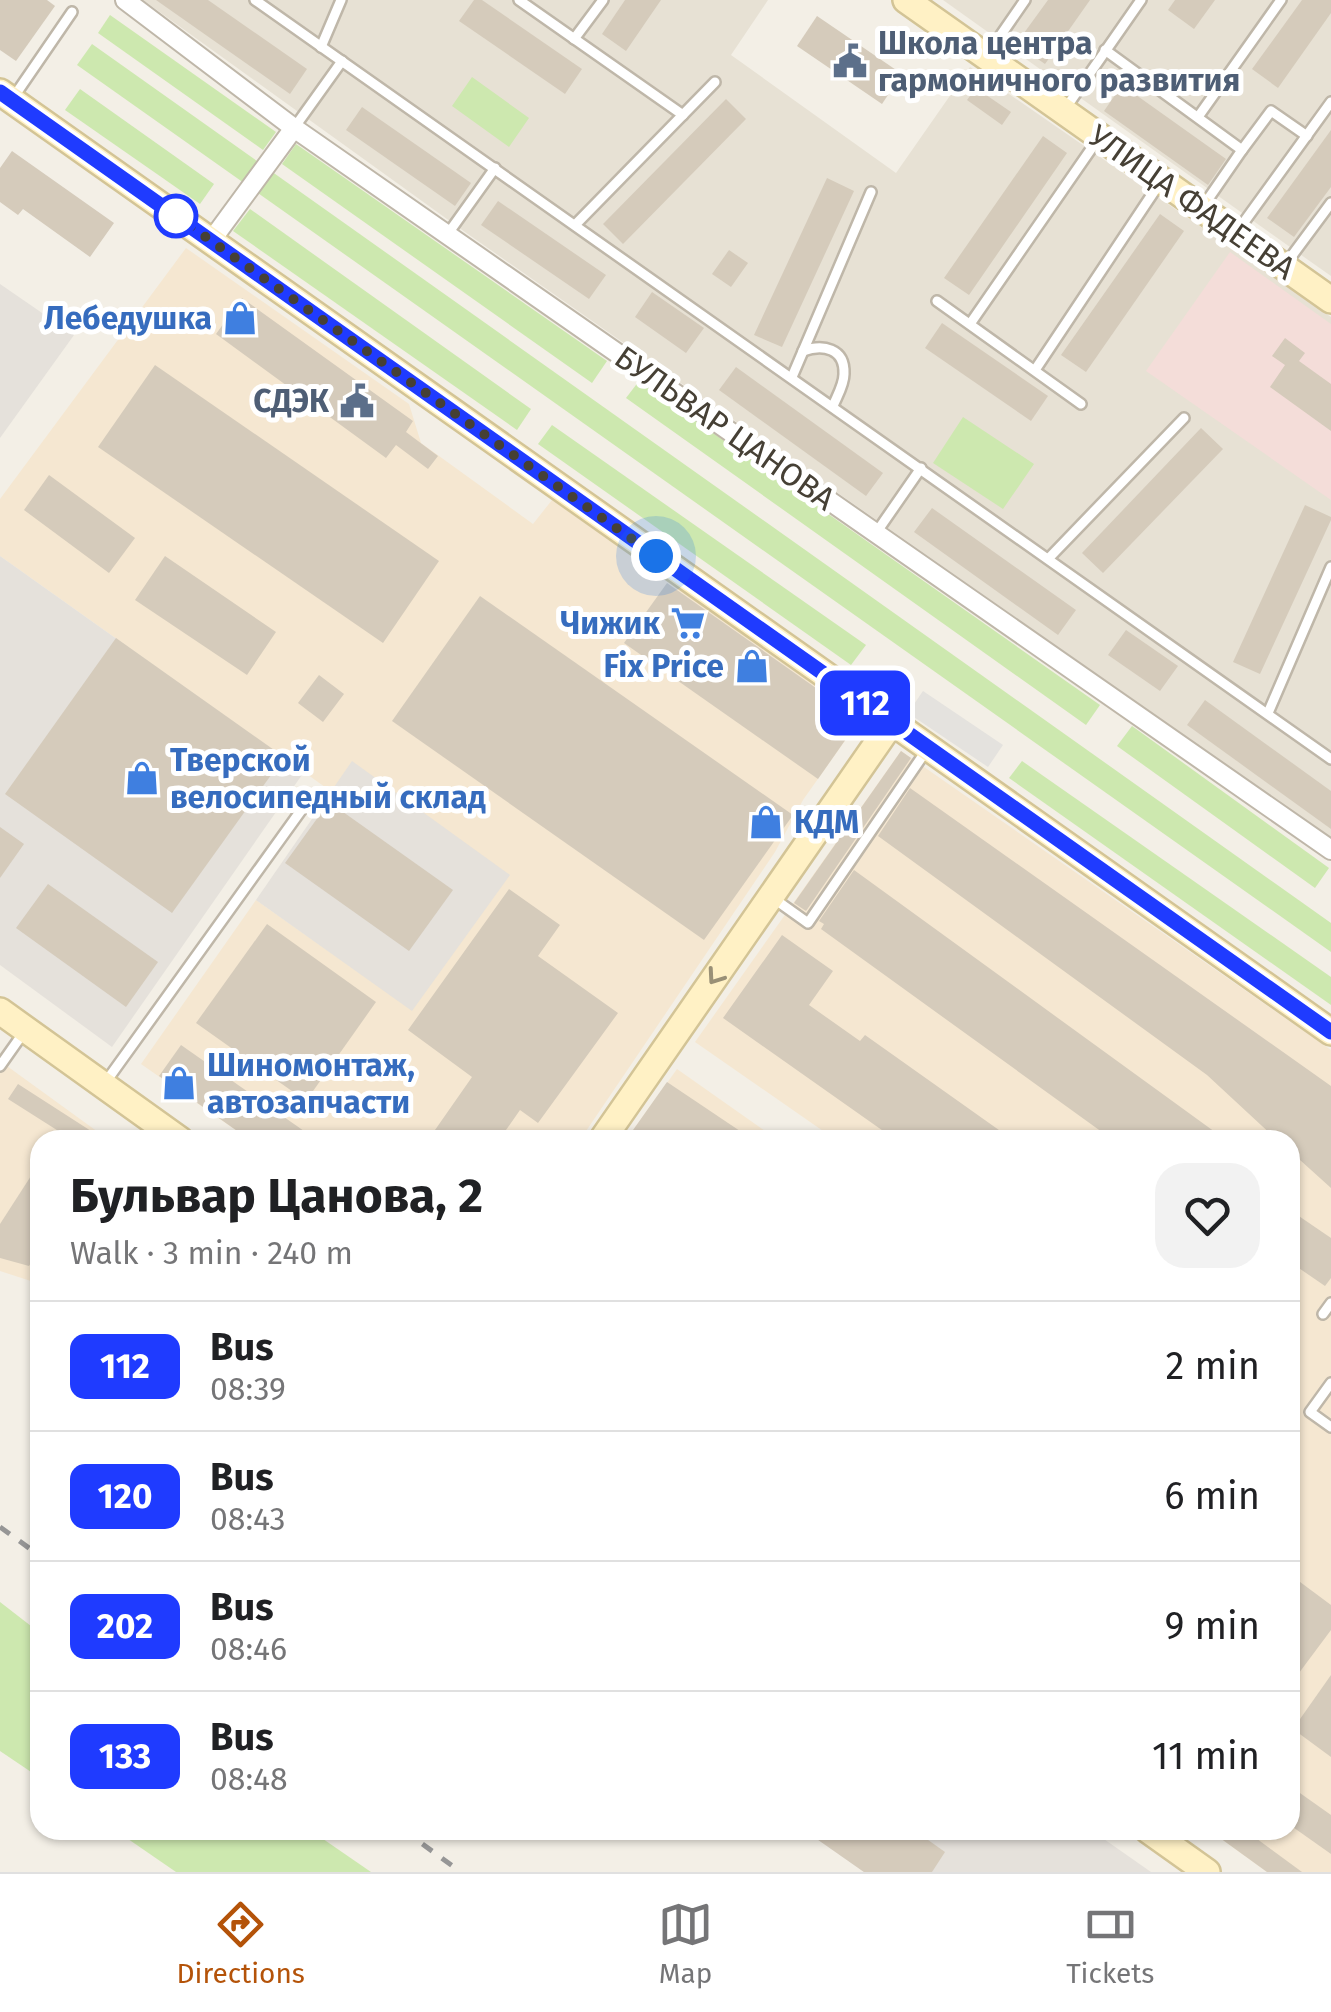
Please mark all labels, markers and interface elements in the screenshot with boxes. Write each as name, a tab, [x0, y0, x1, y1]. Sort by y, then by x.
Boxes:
place label: Школа центра гармоничного развития	[878, 24, 1240, 99]
public building icon: Школа центра гармоничного развития	[831, 42, 869, 80]
street label: УЛИЦА ФАДЕЕВА	[1081, 117, 1303, 288]
unlabelled marker	[155, 195, 197, 237]
place label: Лебедушка	[44, 299, 212, 337]
shop icon: Лебедушка	[221, 299, 259, 337]
street label: БУЛЬВАР ЦАНОВА	[608, 338, 843, 518]
place label: СДЭК	[253, 382, 330, 420]
public building icon: СДЭК	[338, 382, 376, 420]
your location	[631, 531, 681, 581]
place label: Чижик	[561, 604, 660, 642]
supermarket icon: Чижик	[669, 604, 707, 642]
place label: Fix Price	[604, 647, 724, 685]
shop icon: Fix Price	[733, 647, 771, 685]
line badge: 112	[808, 670, 922, 736]
text: 112	[840, 682, 890, 724]
place label: Тверской велосипедный склад	[170, 741, 486, 816]
shop icon: Тверской велосипедный склад	[123, 759, 161, 797]
shop icon: КДМ	[747, 803, 785, 841]
place label: КДМ	[794, 803, 859, 841]
one-way arrow	[709, 966, 727, 984]
place label: Шиномонтаж, автозапчасти	[207, 1046, 415, 1121]
shop icon: Шиномонтаж, автозапчасти	[160, 1064, 198, 1102]
button: heart	[1155, 1163, 1260, 1268]
text: Бульвар Цанова, 2	[70, 1167, 483, 1225]
text: Walk · 3 min · 240 m	[70, 1234, 353, 1272]
text: Bus	[210, 1324, 274, 1370]
text: 2 min	[1166, 1343, 1260, 1389]
text: 112	[100, 1345, 150, 1387]
text: 08:39	[210, 1370, 286, 1408]
text: Bus	[210, 1454, 274, 1500]
text: 6 min	[1164, 1473, 1260, 1519]
text: 120	[98, 1475, 152, 1517]
text: 08:43	[210, 1500, 285, 1538]
text: Bus	[210, 1584, 274, 1630]
text: 9 min	[1164, 1603, 1260, 1649]
text: 202	[97, 1605, 153, 1647]
text: 08:46	[210, 1630, 287, 1668]
text: Bus	[210, 1714, 274, 1760]
text: 11 min	[1152, 1733, 1260, 1779]
text: 133	[99, 1735, 151, 1777]
text: 08:48	[210, 1760, 288, 1798]
tab: Directions	[177, 1897, 305, 1990]
tab: Map	[658, 1897, 713, 1990]
tab: Tickets	[1066, 1897, 1154, 1990]

